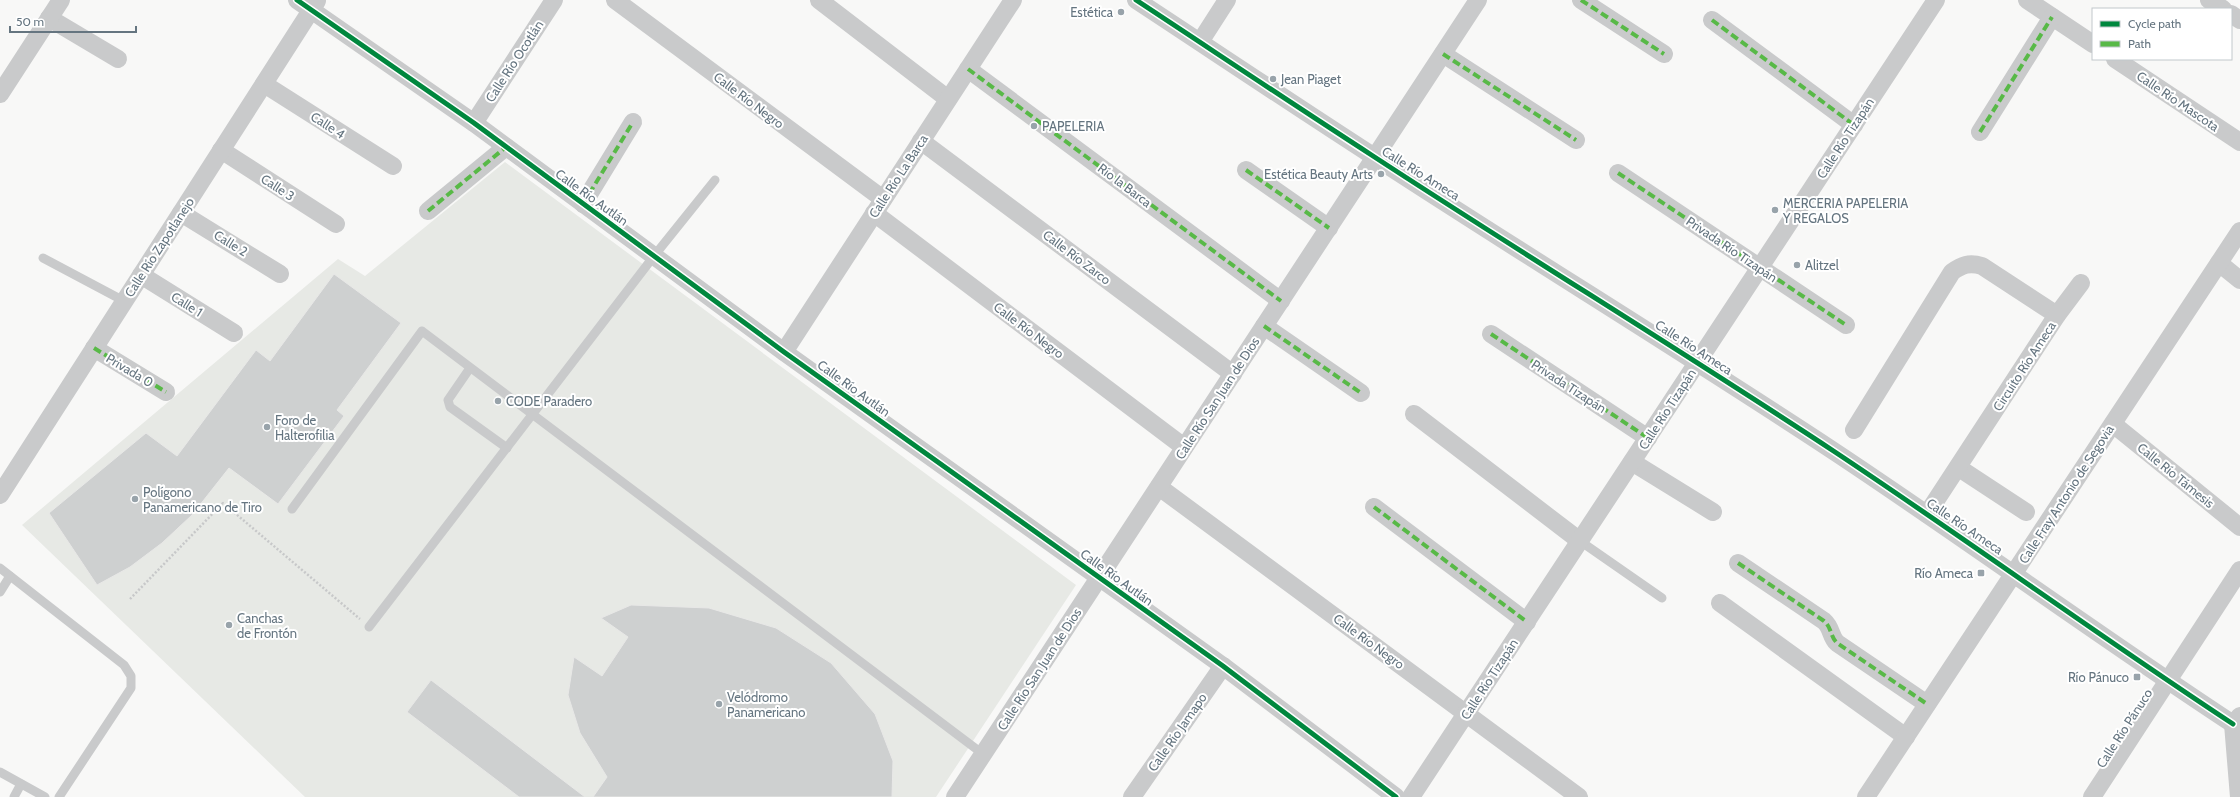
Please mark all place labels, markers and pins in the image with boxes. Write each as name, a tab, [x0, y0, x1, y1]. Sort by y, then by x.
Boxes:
place label: Estética	[1070, 4, 1114, 20]
marker: Estética	[1116, 7, 1126, 17]
place label: Jean Piaget	[1280, 71, 1342, 87]
marker: Jean Piaget	[1268, 74, 1278, 84]
place label: PAPELERIA	[1042, 118, 1104, 134]
marker: PAPELERIA	[1029, 121, 1039, 131]
place label: Estética Beauty Arts	[1264, 166, 1374, 182]
marker: Estética Beauty Arts	[1376, 169, 1386, 179]
place label: MERCERIA PAPELERIA Y REGALOS	[1782, 195, 1908, 226]
marker: MERCERIA PAPELERIA Y REGALOS	[1770, 205, 1780, 215]
place label: Alitzel	[1805, 257, 1839, 273]
marker: Alitzel	[1792, 260, 1802, 270]
place label: CODE Paradero	[506, 393, 592, 409]
marker: CODE Paradero	[493, 396, 503, 406]
place label: Foro de Halterofilia	[275, 412, 335, 443]
marker: Foro de Halterofilia	[262, 422, 272, 432]
place label: Polígono Panamericano de Tiro	[143, 484, 262, 515]
marker: Polígono Panamericano de Tiro	[130, 494, 140, 504]
place label: Río Ameca	[1914, 565, 1974, 581]
marker: Río Ameca	[1976, 568, 1986, 578]
place label: Canchas de Frontón	[237, 610, 297, 641]
marker: Canchas de Frontón	[224, 620, 234, 630]
place label: Río Pánuco	[2068, 669, 2129, 685]
marker: Río Pánuco	[2132, 672, 2142, 682]
place label: Velódromo Panamericano	[727, 689, 805, 720]
marker: Velódromo Panamericano	[714, 699, 724, 709]

